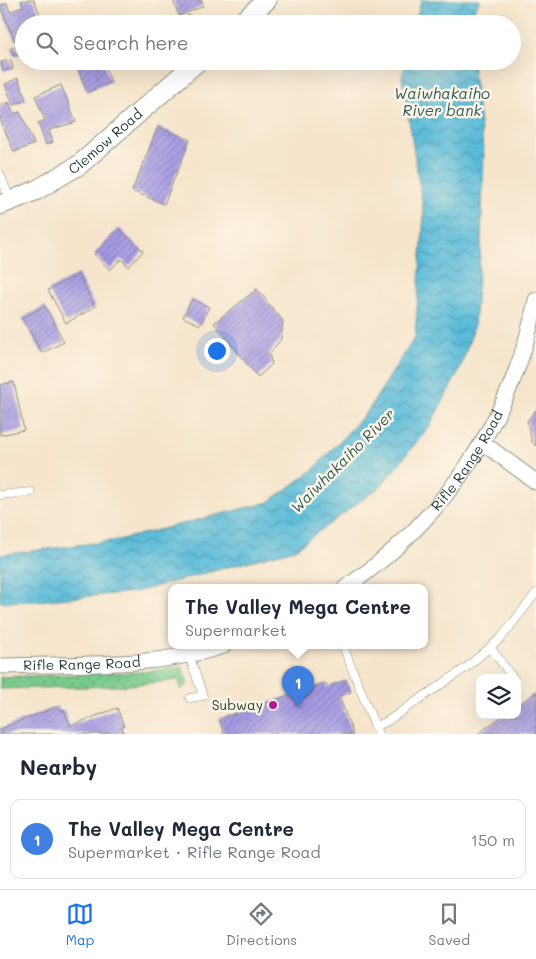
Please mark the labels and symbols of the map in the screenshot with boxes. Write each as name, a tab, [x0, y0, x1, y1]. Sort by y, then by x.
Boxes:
water label: Waiwhakaiho River bank	[394, 83, 490, 120]
street label: Clemow Road	[65, 104, 146, 178]
your location	[204, 338, 230, 364]
water label: Waiwhakaiho River	[286, 404, 399, 517]
street label: Rifle Range Road	[426, 407, 507, 515]
street label: Rifle Range Road	[23, 652, 141, 674]
pin: 1	[282, 666, 314, 707]
place label: Subway	[212, 695, 263, 714]
marker: Subway	[267, 699, 279, 711]

